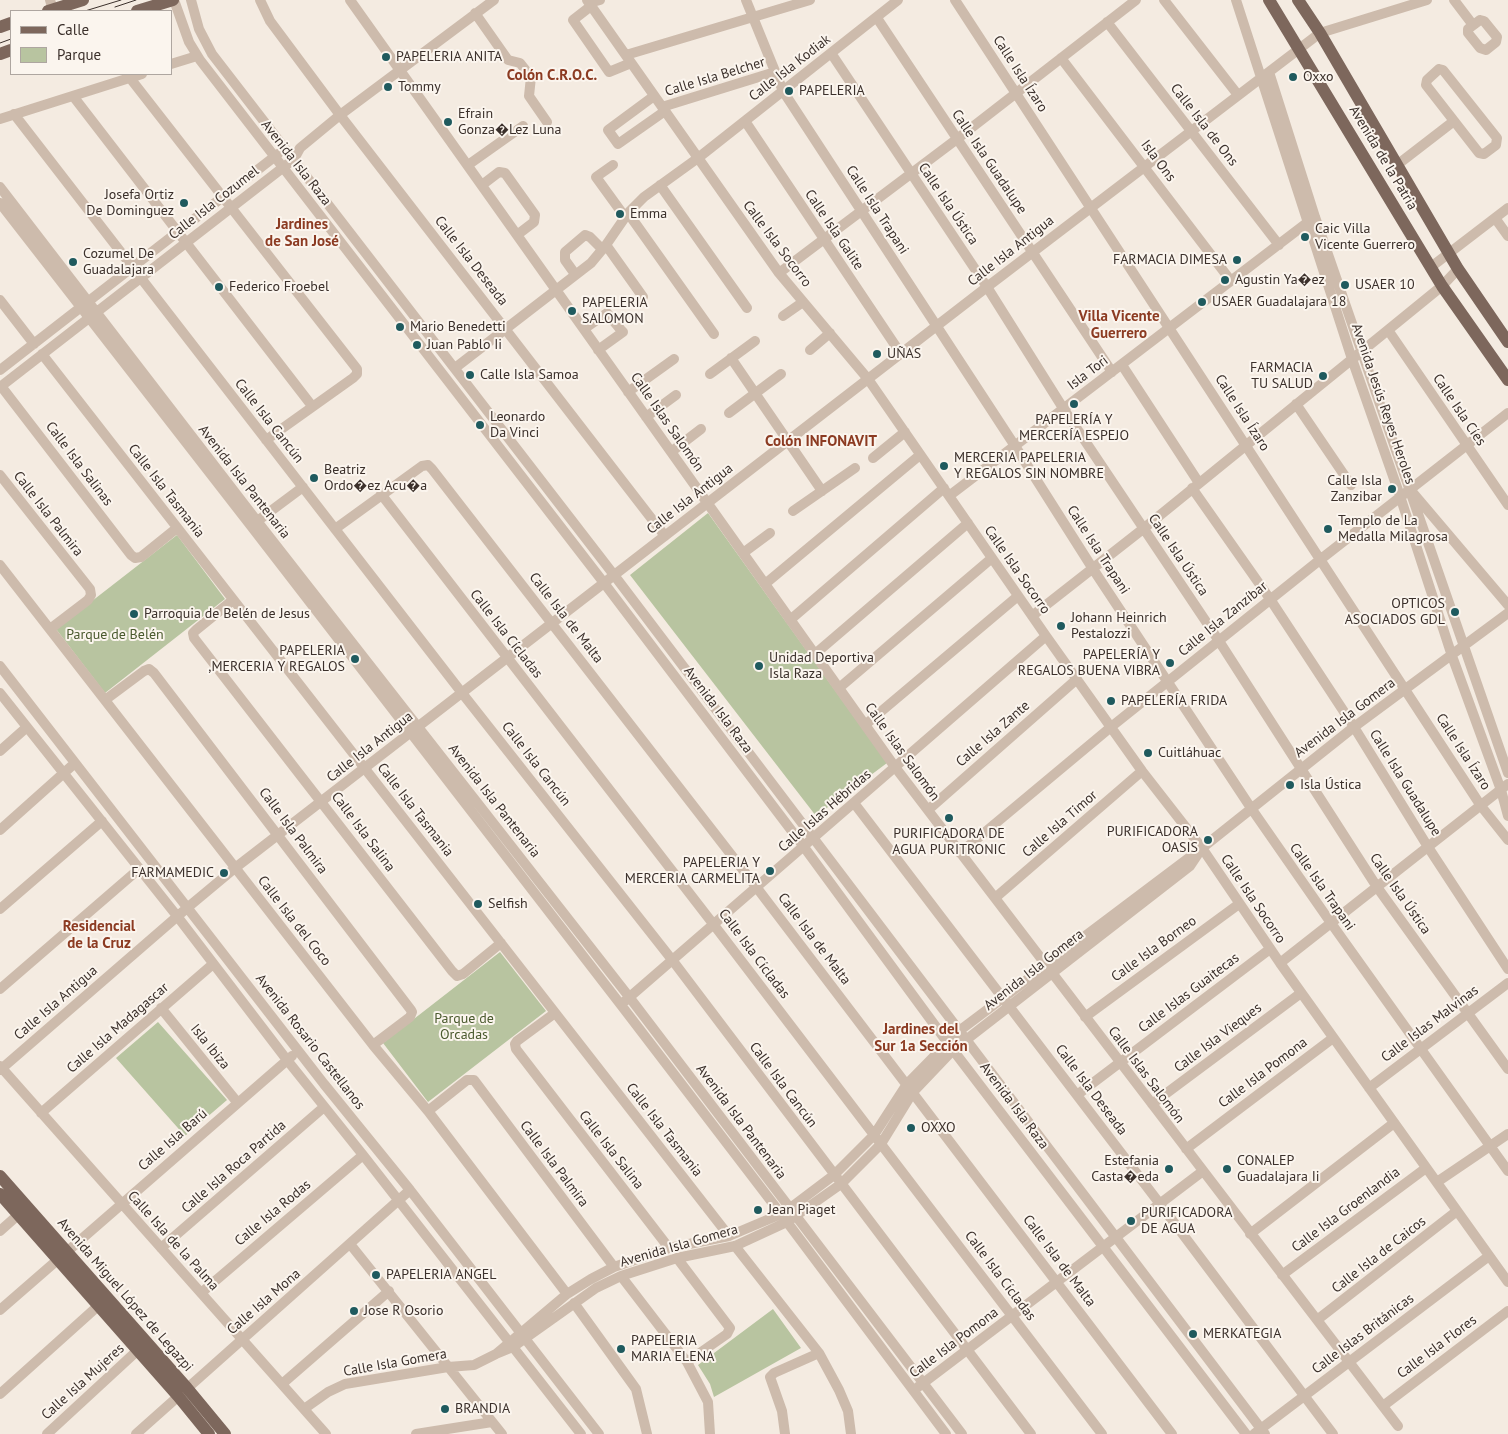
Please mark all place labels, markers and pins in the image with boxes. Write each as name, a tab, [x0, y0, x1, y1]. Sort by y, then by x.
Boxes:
place label: PAPELERIA ANITA	[396, 49, 502, 65]
marker: PAPELERIA ANITA	[380, 51, 392, 63]
place label: Oxxo	[1303, 69, 1334, 85]
marker: Oxxo	[1287, 71, 1299, 83]
place label: Tommy	[398, 79, 441, 95]
marker: Tommy	[382, 81, 394, 93]
place label: PAPELERIA	[799, 83, 865, 99]
marker: PAPELERIA	[783, 85, 795, 97]
place label: Efrain Gonza�Lez Luna	[458, 106, 561, 138]
marker: Efrain Gonza�Lez Luna	[442, 116, 454, 128]
place label: Josefa Ortiz De Dominguez	[86, 187, 174, 220]
marker: Josefa Ortiz De Dominguez	[178, 197, 190, 209]
place label: Emma	[630, 206, 667, 222]
marker: Emma	[614, 208, 626, 220]
place label: Caic Villa Vicente Guerrero	[1315, 221, 1415, 253]
marker: Caic Villa Vicente Guerrero	[1299, 231, 1311, 243]
place label: Cozumel De Guadalajara	[83, 246, 154, 278]
place label: FARMACIA DIMESA	[1113, 252, 1227, 268]
marker: FARMACIA DIMESA	[1231, 254, 1243, 266]
marker: Cozumel De Guadalajara	[67, 256, 79, 268]
place label: Agustin Ya�ez	[1235, 272, 1325, 288]
marker: Agustin Ya�ez	[1219, 274, 1231, 286]
place label: USAER 10	[1355, 277, 1415, 293]
place label: Federico Froebel	[229, 279, 329, 295]
marker: USAER 10	[1339, 279, 1351, 291]
marker: Federico Froebel	[213, 281, 225, 293]
place label: USAER Guadalajara 18	[1212, 294, 1346, 310]
place label: PAPELERIA SALOMON	[582, 295, 648, 328]
marker: USAER Guadalajara 18	[1196, 296, 1208, 308]
marker: PAPELERIA SALOMON	[566, 305, 578, 317]
place label: Mario Benedetti	[410, 319, 506, 335]
marker: Mario Benedetti	[394, 321, 406, 333]
place label: Juan Pablo Ii	[427, 337, 502, 353]
marker: Juan Pablo Ii	[411, 339, 423, 351]
place label: UÑAS	[887, 346, 921, 362]
marker: UÑAS	[871, 348, 883, 360]
place label: FARMACIA TU SALUD	[1250, 360, 1313, 392]
place label: Calle Isla Samoa	[480, 367, 579, 383]
marker: Calle Isla Samoa	[464, 369, 476, 381]
marker: FARMACIA TU SALUD	[1317, 370, 1329, 382]
marker: PAPELERÍA Y MERCERÍA ESPEJO	[1068, 398, 1080, 410]
place label: Leonardo Da Vinci	[490, 409, 545, 442]
place label: PAPELERÍA Y MERCERÍA ESPEJO	[1019, 412, 1129, 444]
marker: Leonardo Da Vinci	[474, 419, 486, 431]
place label: MERCERIA PAPELERIA Y REGALOS SIN NOMBRE	[954, 450, 1104, 482]
marker: MERCERIA PAPELERIA Y REGALOS SIN NOMBRE	[938, 460, 950, 472]
place label: Beatriz Ordo�ez Acu�a	[324, 462, 427, 494]
marker: Beatriz Ordo�ez Acu�a	[308, 472, 320, 484]
place label: Calle Isla Zanzibar	[1327, 473, 1382, 506]
marker: Calle Isla Zanzibar	[1386, 483, 1398, 495]
place label: Templo de La Medalla Milagrosa	[1338, 513, 1448, 546]
marker: Templo de La Medalla Milagrosa	[1322, 523, 1334, 535]
place label: OPTICOS ASOCIADOS GDL	[1345, 596, 1445, 628]
place label: Parroquia de Belén de Jesus	[144, 606, 310, 622]
marker: OPTICOS ASOCIADOS GDL	[1449, 606, 1461, 618]
marker: Parroquia de Belén de Jesus	[128, 608, 140, 620]
place label: Johann Heinrich Pestalozzi	[1071, 610, 1167, 642]
marker: Johann Heinrich Pestalozzi	[1055, 620, 1067, 632]
place label: PAPELERIA ,MERCERIA Y REGALOS	[208, 643, 345, 676]
place label: PAPELERÍA Y REGALOS BUENA VIBRA	[1018, 647, 1160, 680]
place label: Unidad Deportiva Isla Raza	[769, 650, 874, 682]
marker: PAPELERIA ,MERCERIA Y REGALOS	[349, 653, 361, 665]
marker: PAPELERÍA Y REGALOS BUENA VIBRA	[1164, 657, 1176, 669]
marker: Unidad Deportiva Isla Raza	[753, 660, 765, 672]
place label: PAPELERÍA FRIDA	[1121, 693, 1227, 709]
marker: PAPELERÍA FRIDA	[1105, 695, 1117, 707]
place label: Cuitláhuac	[1158, 745, 1221, 761]
marker: Cuitláhuac	[1142, 747, 1154, 759]
place label: Isla Ústica	[1300, 777, 1362, 793]
marker: Isla Ústica	[1284, 779, 1296, 791]
marker: PURIFICADORA DE AGUA PURITRONIC	[943, 812, 955, 824]
place label: PURIFICADORA OASIS	[1107, 824, 1198, 856]
place label: PURIFICADORA DE AGUA PURITRONIC	[892, 826, 1006, 859]
marker: PURIFICADORA OASIS	[1202, 834, 1214, 846]
place label: PAPELERIA Y MERCERIA CARMELITA	[625, 855, 760, 888]
place label: FARMAMEDIC	[131, 865, 214, 881]
marker: PAPELERIA Y MERCERIA CARMELITA	[764, 865, 776, 877]
marker: FARMAMEDIC	[218, 867, 230, 879]
place label: Selfish	[488, 896, 528, 912]
marker: Selfish	[472, 898, 484, 910]
place label: OXXO	[921, 1120, 956, 1136]
marker: OXXO	[905, 1122, 917, 1134]
place label: Estefania Casta�eda	[1091, 1153, 1159, 1186]
place label: CONALEP Guadalajara Ii	[1237, 1153, 1320, 1186]
marker: Estefania Casta�eda	[1163, 1163, 1175, 1175]
marker: CONALEP Guadalajara Ii	[1221, 1163, 1233, 1175]
place label: Jean Piaget	[768, 1202, 835, 1218]
marker: Jean Piaget	[752, 1204, 764, 1216]
place label: PURIFICADORA DE AGUA	[1141, 1205, 1232, 1238]
marker: PURIFICADORA DE AGUA	[1125, 1215, 1137, 1227]
place label: PAPELERIA ANGEL	[386, 1267, 496, 1283]
marker: PAPELERIA ANGEL	[370, 1269, 382, 1281]
place label: Jose R Osorio	[364, 1303, 443, 1319]
marker: Jose R Osorio	[348, 1305, 360, 1317]
place label: MERKATEGIA	[1203, 1326, 1281, 1342]
marker: MERKATEGIA	[1187, 1328, 1199, 1340]
place label: PAPELERIA MARIA ELENA	[631, 1333, 714, 1365]
marker: PAPELERIA MARIA ELENA	[615, 1343, 627, 1355]
place label: BRANDIA	[455, 1401, 510, 1417]
marker: BRANDIA	[439, 1403, 451, 1415]

